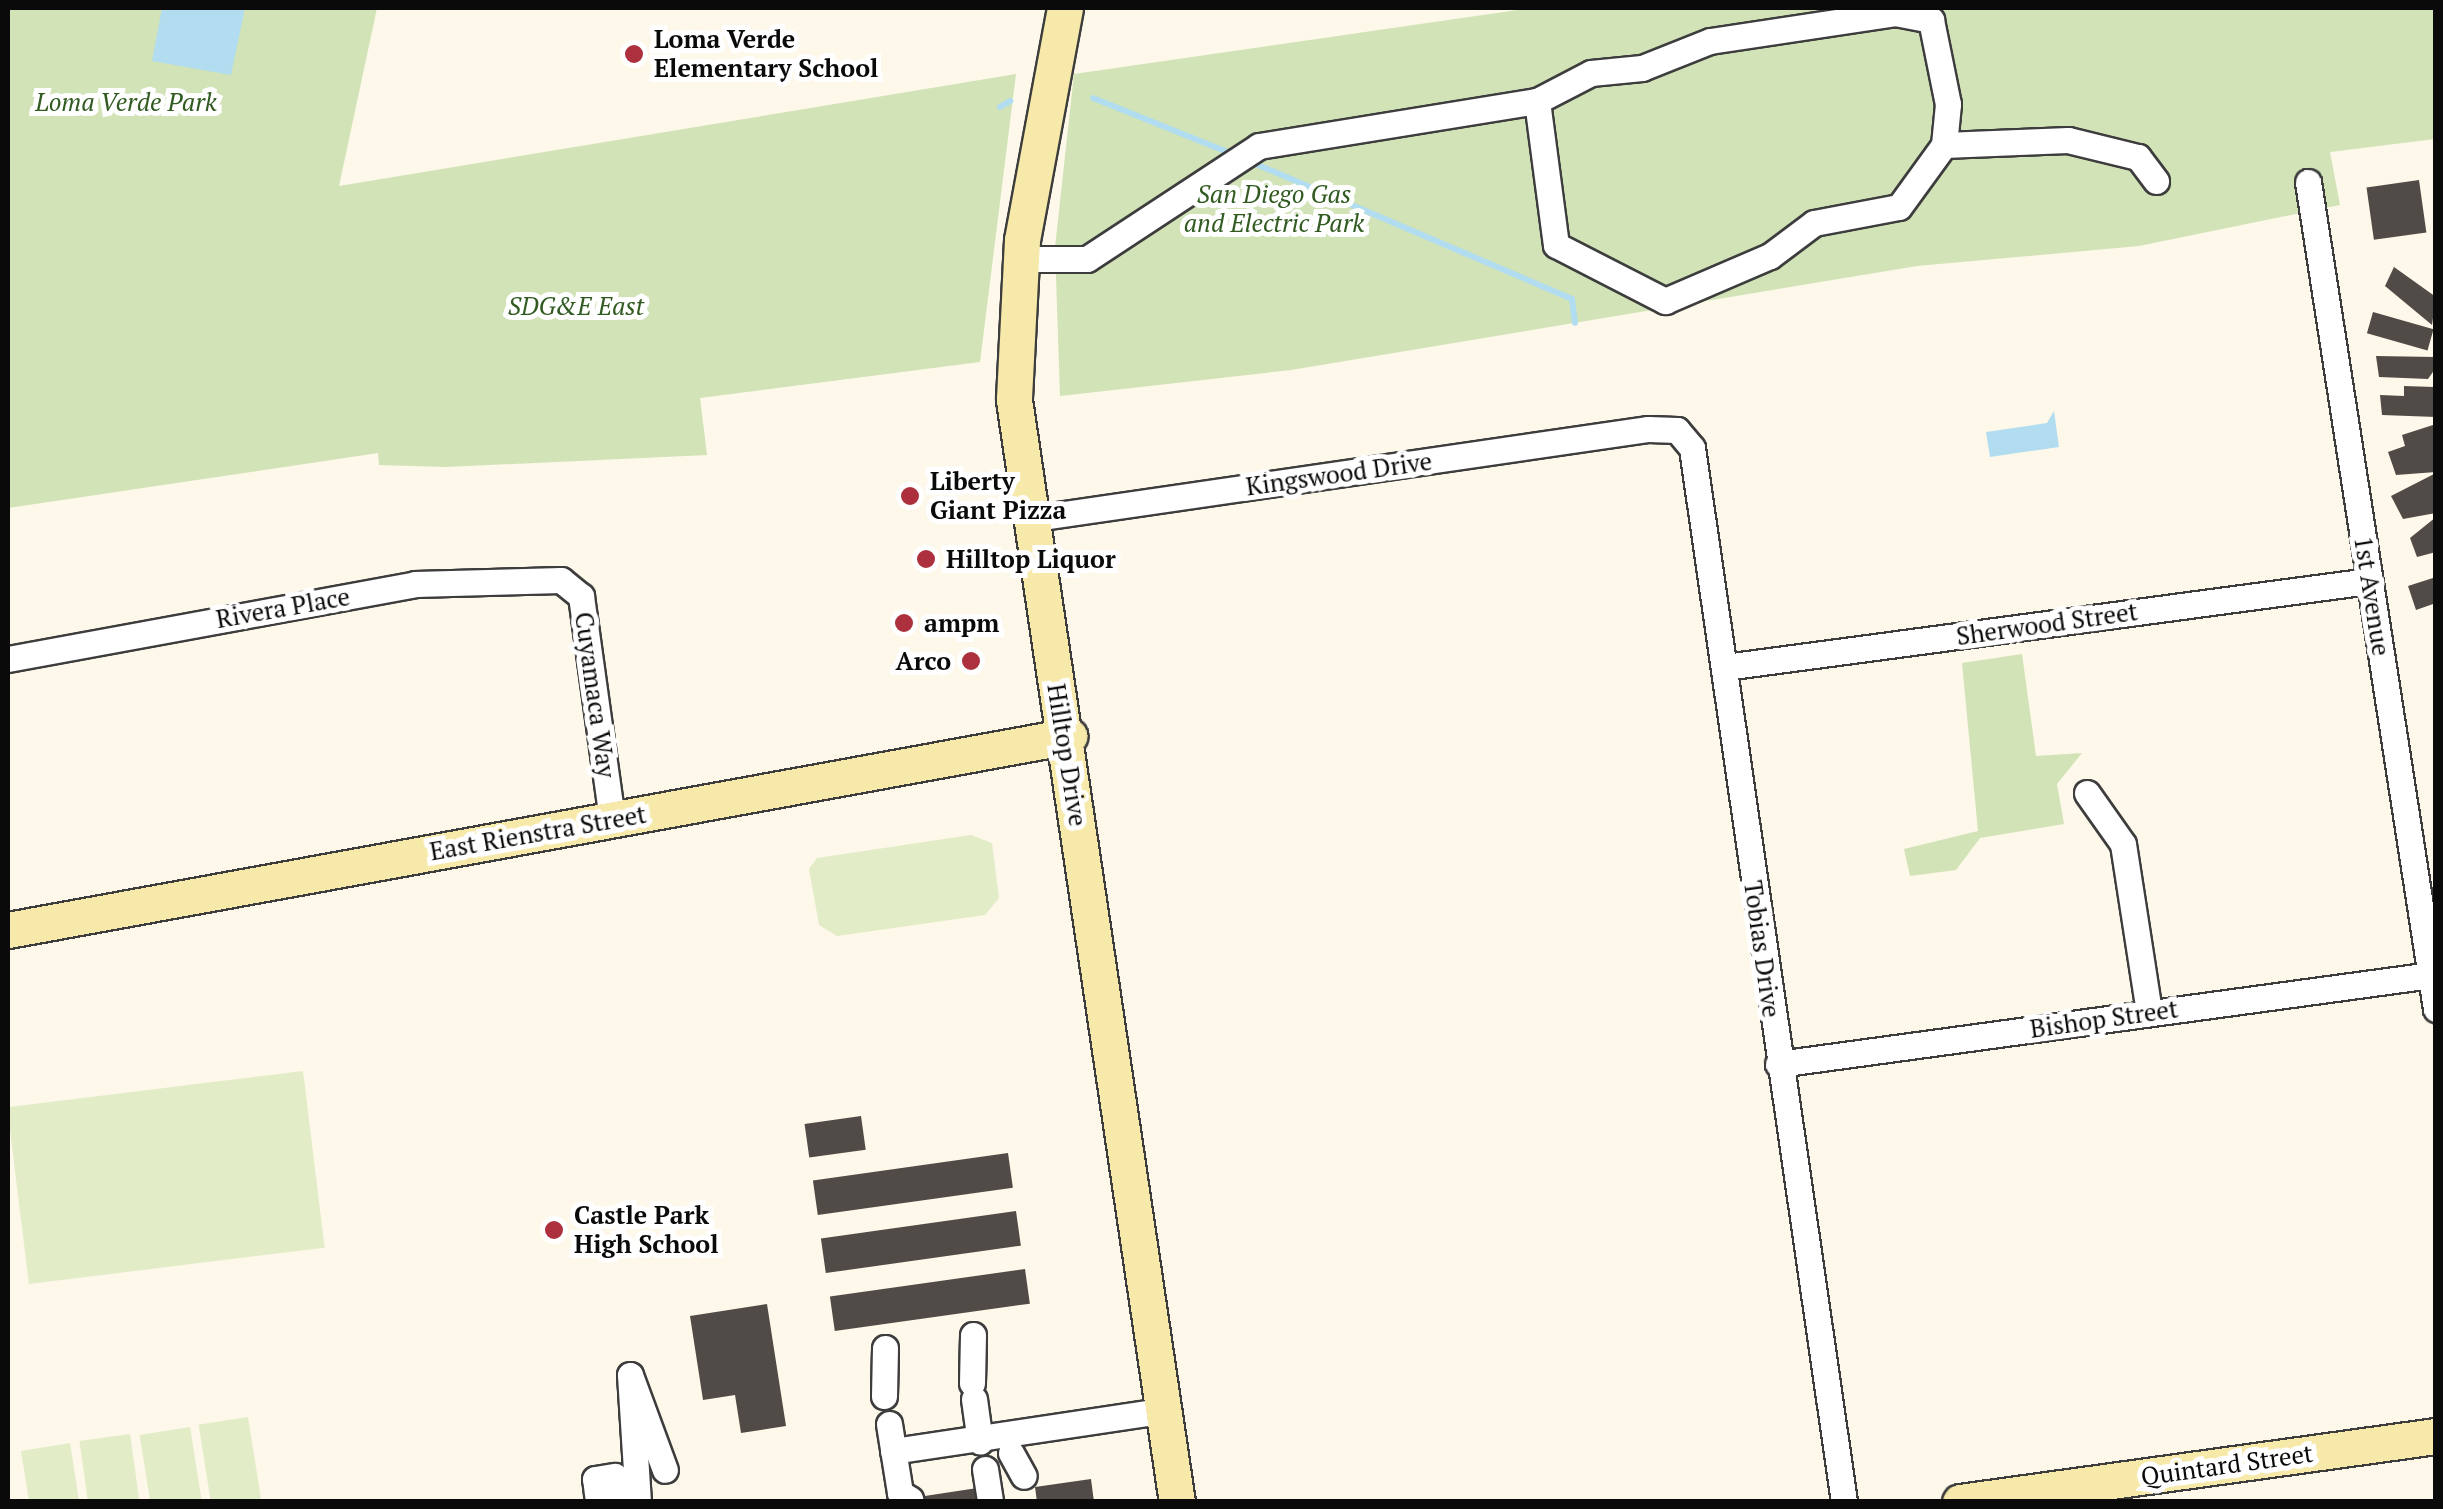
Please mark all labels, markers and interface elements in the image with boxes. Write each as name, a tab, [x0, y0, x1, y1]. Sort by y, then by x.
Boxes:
place label: Loma Verde Elementary School	[654, 25, 878, 84]
marker: Loma Verde Elementary School	[623, 43, 645, 65]
park label: Loma Verde Park	[35, 87, 217, 117]
park label: San Diego Gas and Electric Park	[1184, 180, 1364, 239]
park label: SDG&E East	[508, 291, 644, 321]
street label: Kingswood Drive	[1244, 446, 1434, 502]
place label: Liberty Giant Pizza	[930, 467, 1066, 526]
marker: Liberty Giant Pizza	[899, 485, 921, 507]
street label: 1st Avenue	[2348, 534, 2396, 658]
place label: Hilltop Liquor	[946, 544, 1116, 574]
marker: Hilltop Liquor	[915, 548, 937, 570]
street label: Rivera Place	[214, 581, 352, 635]
street label: Sherwood Street	[1954, 596, 2140, 652]
place label: ampm	[924, 608, 999, 638]
street label: Cuyamaca Way	[569, 610, 621, 780]
marker: ampm	[893, 612, 915, 634]
place label: Arco	[895, 646, 951, 676]
marker: Arco	[960, 650, 982, 672]
street label: Hilltop Drive	[1041, 682, 1093, 828]
street label: East Rienstra Street	[427, 799, 649, 867]
street label: Tobias Drive	[1738, 879, 1786, 1019]
street label: Bishop Street	[2028, 994, 2180, 1044]
place label: Castle Park High School	[574, 1201, 718, 1260]
marker: Castle Park High School	[543, 1219, 565, 1241]
street label: Quintard Street	[2139, 1438, 2315, 1492]

